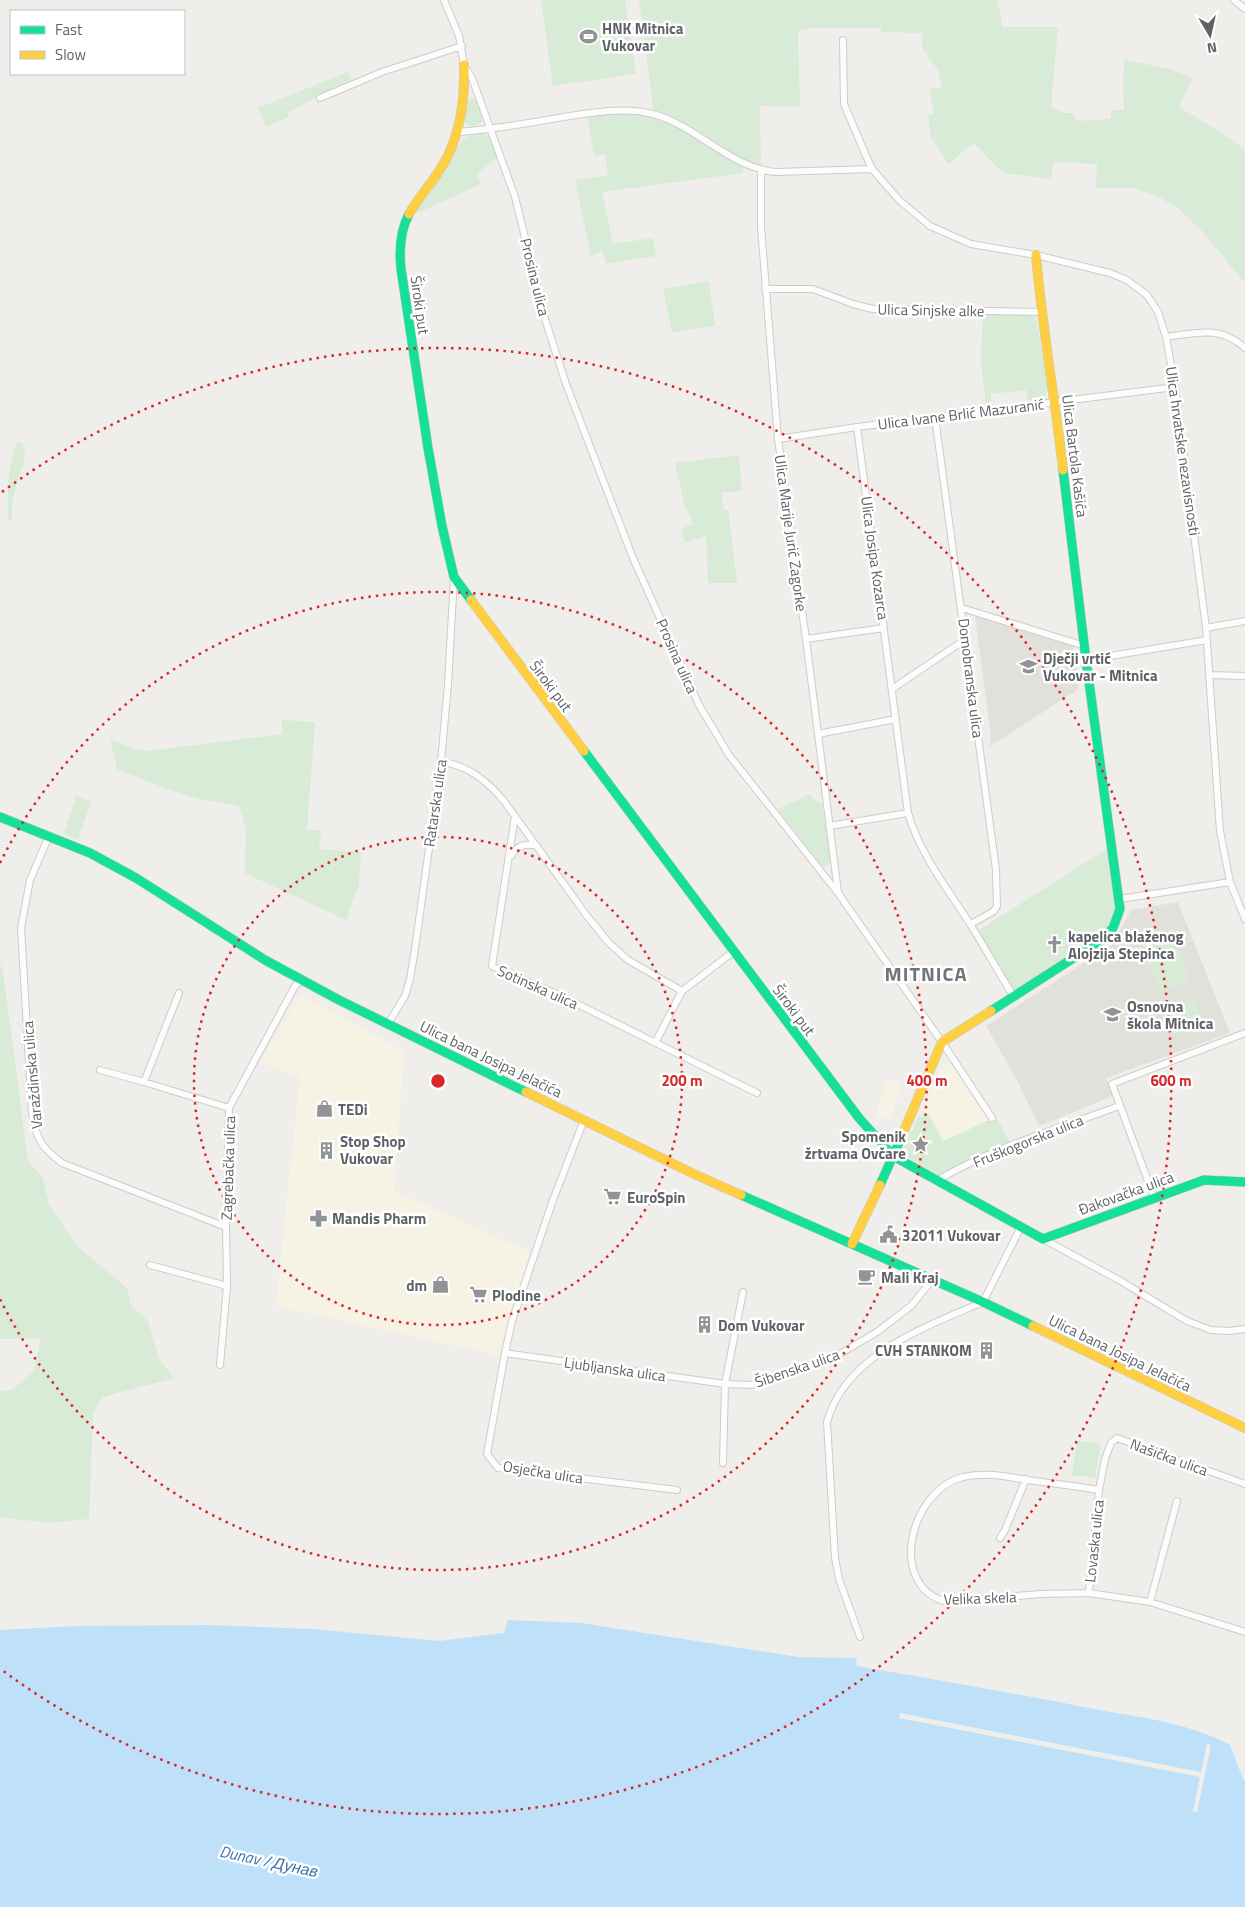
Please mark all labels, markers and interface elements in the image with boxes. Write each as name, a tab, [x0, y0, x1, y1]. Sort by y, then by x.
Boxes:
legend	[10, 10, 185, 75]
north arrow	[1185, 10, 1235, 60]
place label: HNK Mitnica Vukovar	[602, 17, 684, 57]
text: Fast	[55, 18, 83, 41]
sports icon: HNK Mitnica Vukovar	[578, 27, 598, 47]
text: N	[1206, 37, 1219, 59]
text: Slow	[55, 43, 86, 66]
street label: Prosina ulica	[514, 236, 556, 319]
street label: Široki put	[404, 274, 436, 337]
street label: Ulica Sinjske alke	[877, 298, 985, 322]
street label: Ulica hrvatske nezavisnosti	[1160, 365, 1206, 537]
street label: Ulica Ivane Brlić Mazuranić	[876, 392, 1046, 436]
street label: Ulica Bartola Kašića	[1056, 393, 1094, 519]
street label: Ulica Marije Jurić Zagorke	[769, 453, 813, 613]
street label: Ulica Josipa Kozarca	[855, 495, 895, 622]
street label: Prosina ulica	[650, 615, 704, 698]
street label: Domobranska ulica	[952, 617, 990, 740]
place label: Dječji vrtić Vukovar - Mitnica	[1043, 647, 1158, 687]
street label: Široki put	[524, 655, 578, 717]
school or university icon: Dječji vrtić Vukovar - Mitnica	[1019, 657, 1039, 677]
street label: Ratarska ulica	[417, 757, 453, 848]
place label: kapelica blaženog Alojzija Stepinca	[1068, 925, 1183, 965]
church icon: kapelica blaženog Alojzija Stepinca	[1044, 935, 1064, 955]
district label: MITNICA	[885, 958, 967, 989]
street label: Sotinska ulica	[494, 959, 583, 1015]
street label: Široki put	[767, 979, 821, 1041]
place label: Osnovna škola Mitnica	[1127, 995, 1214, 1035]
school or university icon: Osnovna škola Mitnica	[1103, 1005, 1123, 1025]
street label: Ulica bana Josipa Jelačića	[416, 1014, 567, 1104]
street label: Varaždinska ulica	[16, 1020, 48, 1130]
text: 200 m	[661, 1069, 703, 1092]
text: 400 m	[906, 1069, 948, 1092]
text: 600 m	[1150, 1069, 1192, 1092]
centre of rings	[429, 1072, 447, 1090]
place label: TEDi	[338, 1098, 368, 1121]
shop icon: TEDi	[314, 1099, 334, 1119]
street label: Fruškogorska ulica	[969, 1108, 1087, 1174]
street label: Zagrebačka ulica	[215, 1115, 241, 1221]
place label: Spomenik žrtvama Ovčare	[805, 1125, 906, 1165]
place label: Stop Shop Vukovar	[340, 1130, 406, 1170]
place icon: Spomenik žrtvama Ovčare	[910, 1135, 930, 1155]
building icon: Stop Shop Vukovar	[316, 1140, 336, 1160]
street label: Đakovačka ulica	[1075, 1165, 1177, 1221]
place label: EuroSpin	[627, 1186, 686, 1209]
supermarket icon: EuroSpin	[603, 1187, 623, 1207]
place label: Mandis Pharm	[332, 1207, 426, 1230]
pharmacy icon: Mandis Pharm	[308, 1208, 328, 1228]
place label: 32011 Vukovar	[902, 1224, 1001, 1247]
public building icon: 32011 Vukovar	[878, 1225, 898, 1245]
place label: Mali Kraj	[881, 1266, 939, 1289]
cafe icon: Mali Kraj	[857, 1267, 877, 1287]
place label: dm	[406, 1274, 427, 1297]
shop icon: dm	[431, 1275, 451, 1295]
place label: Plodine	[492, 1284, 541, 1307]
supermarket icon: Plodine	[468, 1285, 488, 1305]
street label: Ulica bana Josipa Jelačića	[1045, 1308, 1196, 1398]
place label: Dom Vukovar	[718, 1314, 805, 1337]
building icon: Dom Vukovar	[694, 1315, 714, 1335]
place label: CVH STANKOM	[875, 1339, 972, 1362]
building icon: CVH STANKOM	[976, 1340, 996, 1360]
street label: Šibenska ulica	[751, 1343, 843, 1393]
street label: Ljubljanska ulica	[563, 1350, 668, 1388]
street label: Našička ulica	[1127, 1432, 1212, 1482]
street label: Osječka ulica	[501, 1454, 585, 1490]
street label: Lovaska ulica	[1078, 1498, 1110, 1584]
street label: Velika skela	[943, 1585, 1017, 1611]
water label: Dunav / Дунав	[218, 1839, 320, 1883]

